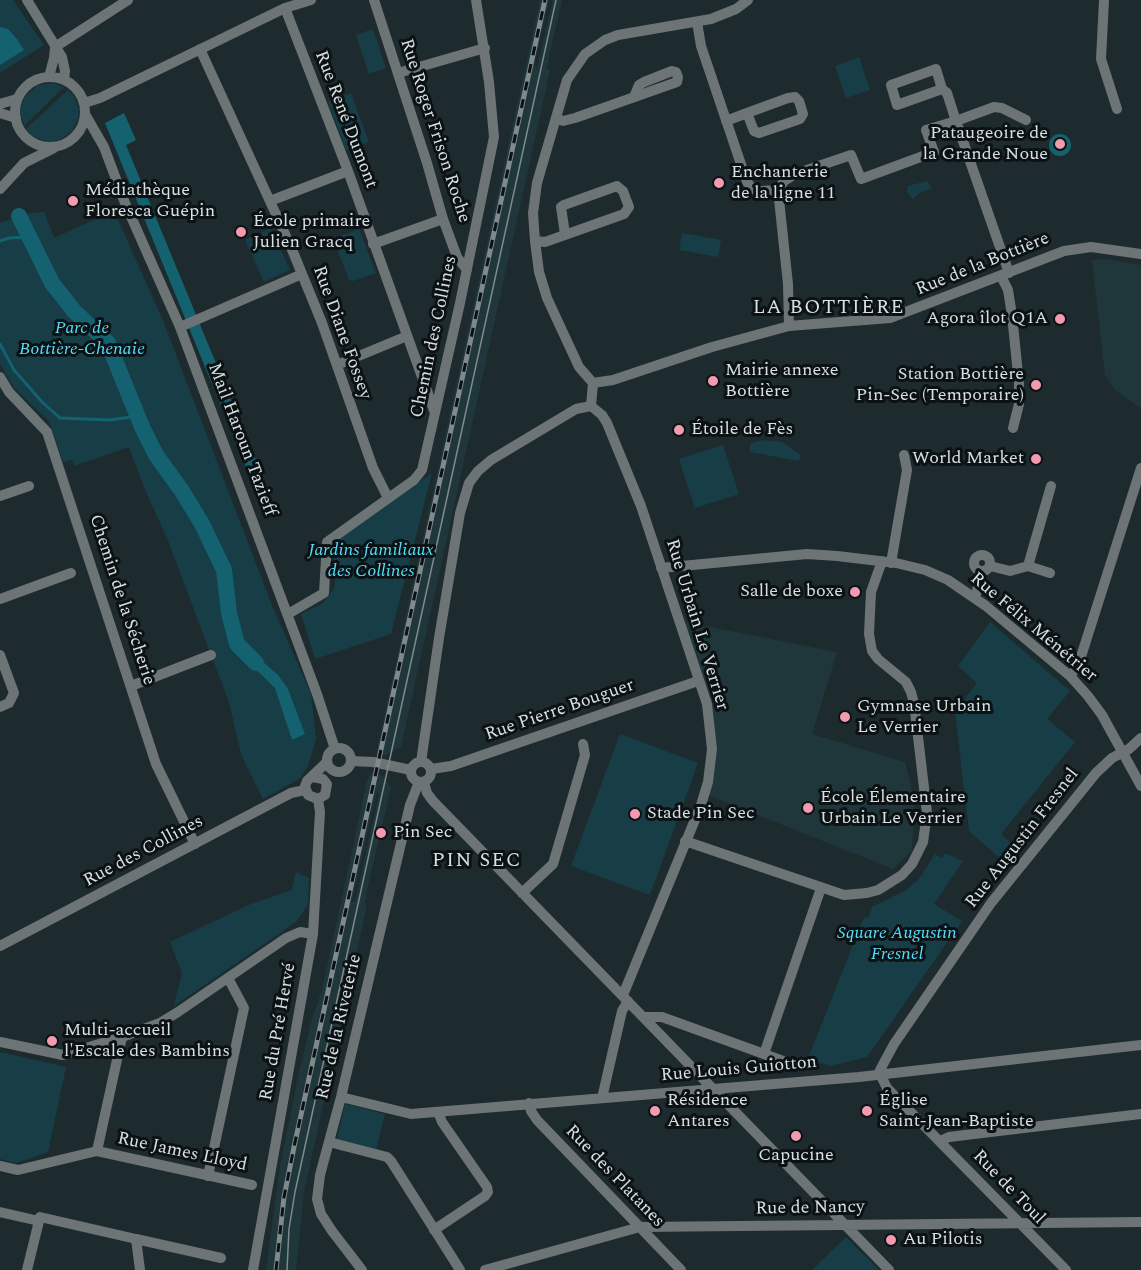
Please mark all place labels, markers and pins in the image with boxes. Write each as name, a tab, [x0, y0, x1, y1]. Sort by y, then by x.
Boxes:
place label: Pataugeoire de la Grande Noue	[923, 123, 1048, 166]
marker: Pataugeoire de la Grande Noue	[1053, 137, 1067, 151]
place label: Enchanterie de la ligne 11	[731, 162, 835, 204]
marker: Enchanterie de la ligne 11	[712, 176, 726, 190]
place label: Médiathèque Floresca Guépin	[85, 180, 215, 222]
marker: Médiathèque Floresca Guépin	[66, 194, 80, 208]
place label: École primaire Julien Gracq	[253, 211, 370, 254]
marker: École primaire Julien Gracq	[234, 225, 248, 239]
place label: Agora îlot Q1A	[926, 308, 1048, 330]
marker: Agora îlot Q1A	[1053, 312, 1067, 326]
place label: Mairie annexe Bottière	[725, 360, 838, 403]
place label: Station Bottière Pin-Sec (Temporaire)	[856, 364, 1024, 406]
marker: Mairie annexe Bottière	[706, 374, 720, 388]
marker: Station Bottière Pin-Sec (Temporaire)	[1029, 378, 1043, 392]
place label: Étoile de Fès	[691, 419, 793, 441]
marker: Étoile de Fès	[672, 423, 686, 437]
place label: World Market	[912, 448, 1024, 470]
marker: World Market	[1029, 452, 1043, 466]
place label: Salle de boxe	[740, 581, 843, 603]
marker: Salle de boxe	[848, 585, 862, 599]
place label: Gymnase Urbain Le Verrier	[857, 696, 992, 738]
marker: Gymnase Urbain Le Verrier	[838, 710, 852, 724]
place label: École Élementaire Urbain Le Verrier	[820, 787, 966, 830]
marker: École Élementaire Urbain Le Verrier	[801, 801, 815, 815]
place label: Stade Pin Sec	[647, 803, 755, 825]
marker: Stade Pin Sec	[628, 807, 642, 821]
place label: Pin Sec	[393, 822, 452, 844]
marker: Pin Sec	[374, 826, 388, 840]
place label: Multi-accueil l'Escale des Bambins	[64, 1020, 230, 1062]
marker: Multi-accueil l'Escale des Bambins	[45, 1034, 59, 1048]
place label: Résidence Antares	[667, 1090, 748, 1132]
place label: Église Saint-Jean-Baptiste	[879, 1090, 1034, 1132]
marker: Résidence Antares	[648, 1104, 662, 1118]
marker: Église Saint-Jean-Baptiste	[860, 1104, 874, 1118]
marker: Capucine	[789, 1129, 803, 1143]
place label: Capucine	[758, 1145, 834, 1167]
place label: Au Pilotis	[903, 1229, 983, 1251]
marker: Au Pilotis	[884, 1233, 898, 1247]

